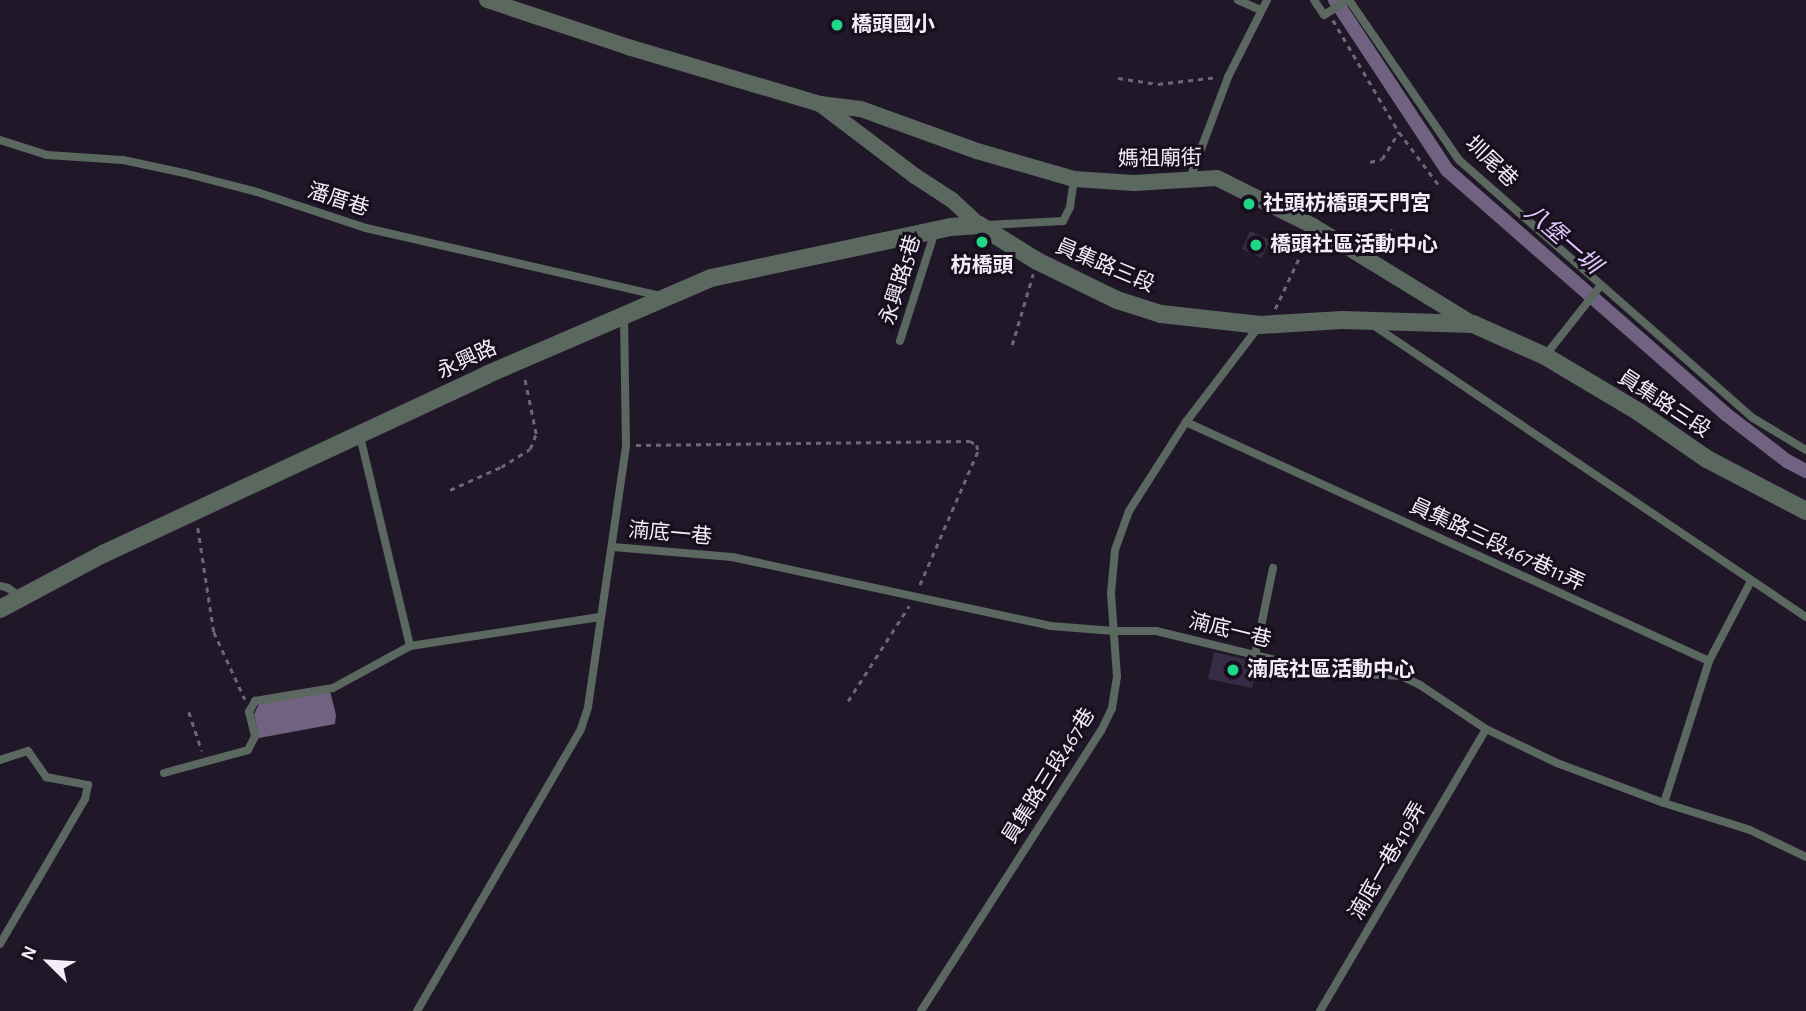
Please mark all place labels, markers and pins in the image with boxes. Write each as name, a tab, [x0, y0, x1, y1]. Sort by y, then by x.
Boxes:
place label: 橋頭國小	[851, 12, 935, 38]
marker: 橋頭國小	[829, 17, 845, 33]
place label: 社頭枋橋頭天門宮	[1263, 191, 1431, 217]
marker: 社頭枋橋頭天門宮	[1241, 196, 1257, 212]
place label: 橋頭社區活動中心	[1270, 232, 1438, 258]
marker: 枋橋頭	[974, 234, 990, 250]
marker: 橋頭社區活動中心	[1248, 237, 1264, 253]
place label: 枋橋頭	[951, 253, 1013, 279]
place label: 湳底社區活動中心	[1247, 657, 1415, 683]
marker: 湳底社區活動中心	[1225, 662, 1241, 678]

